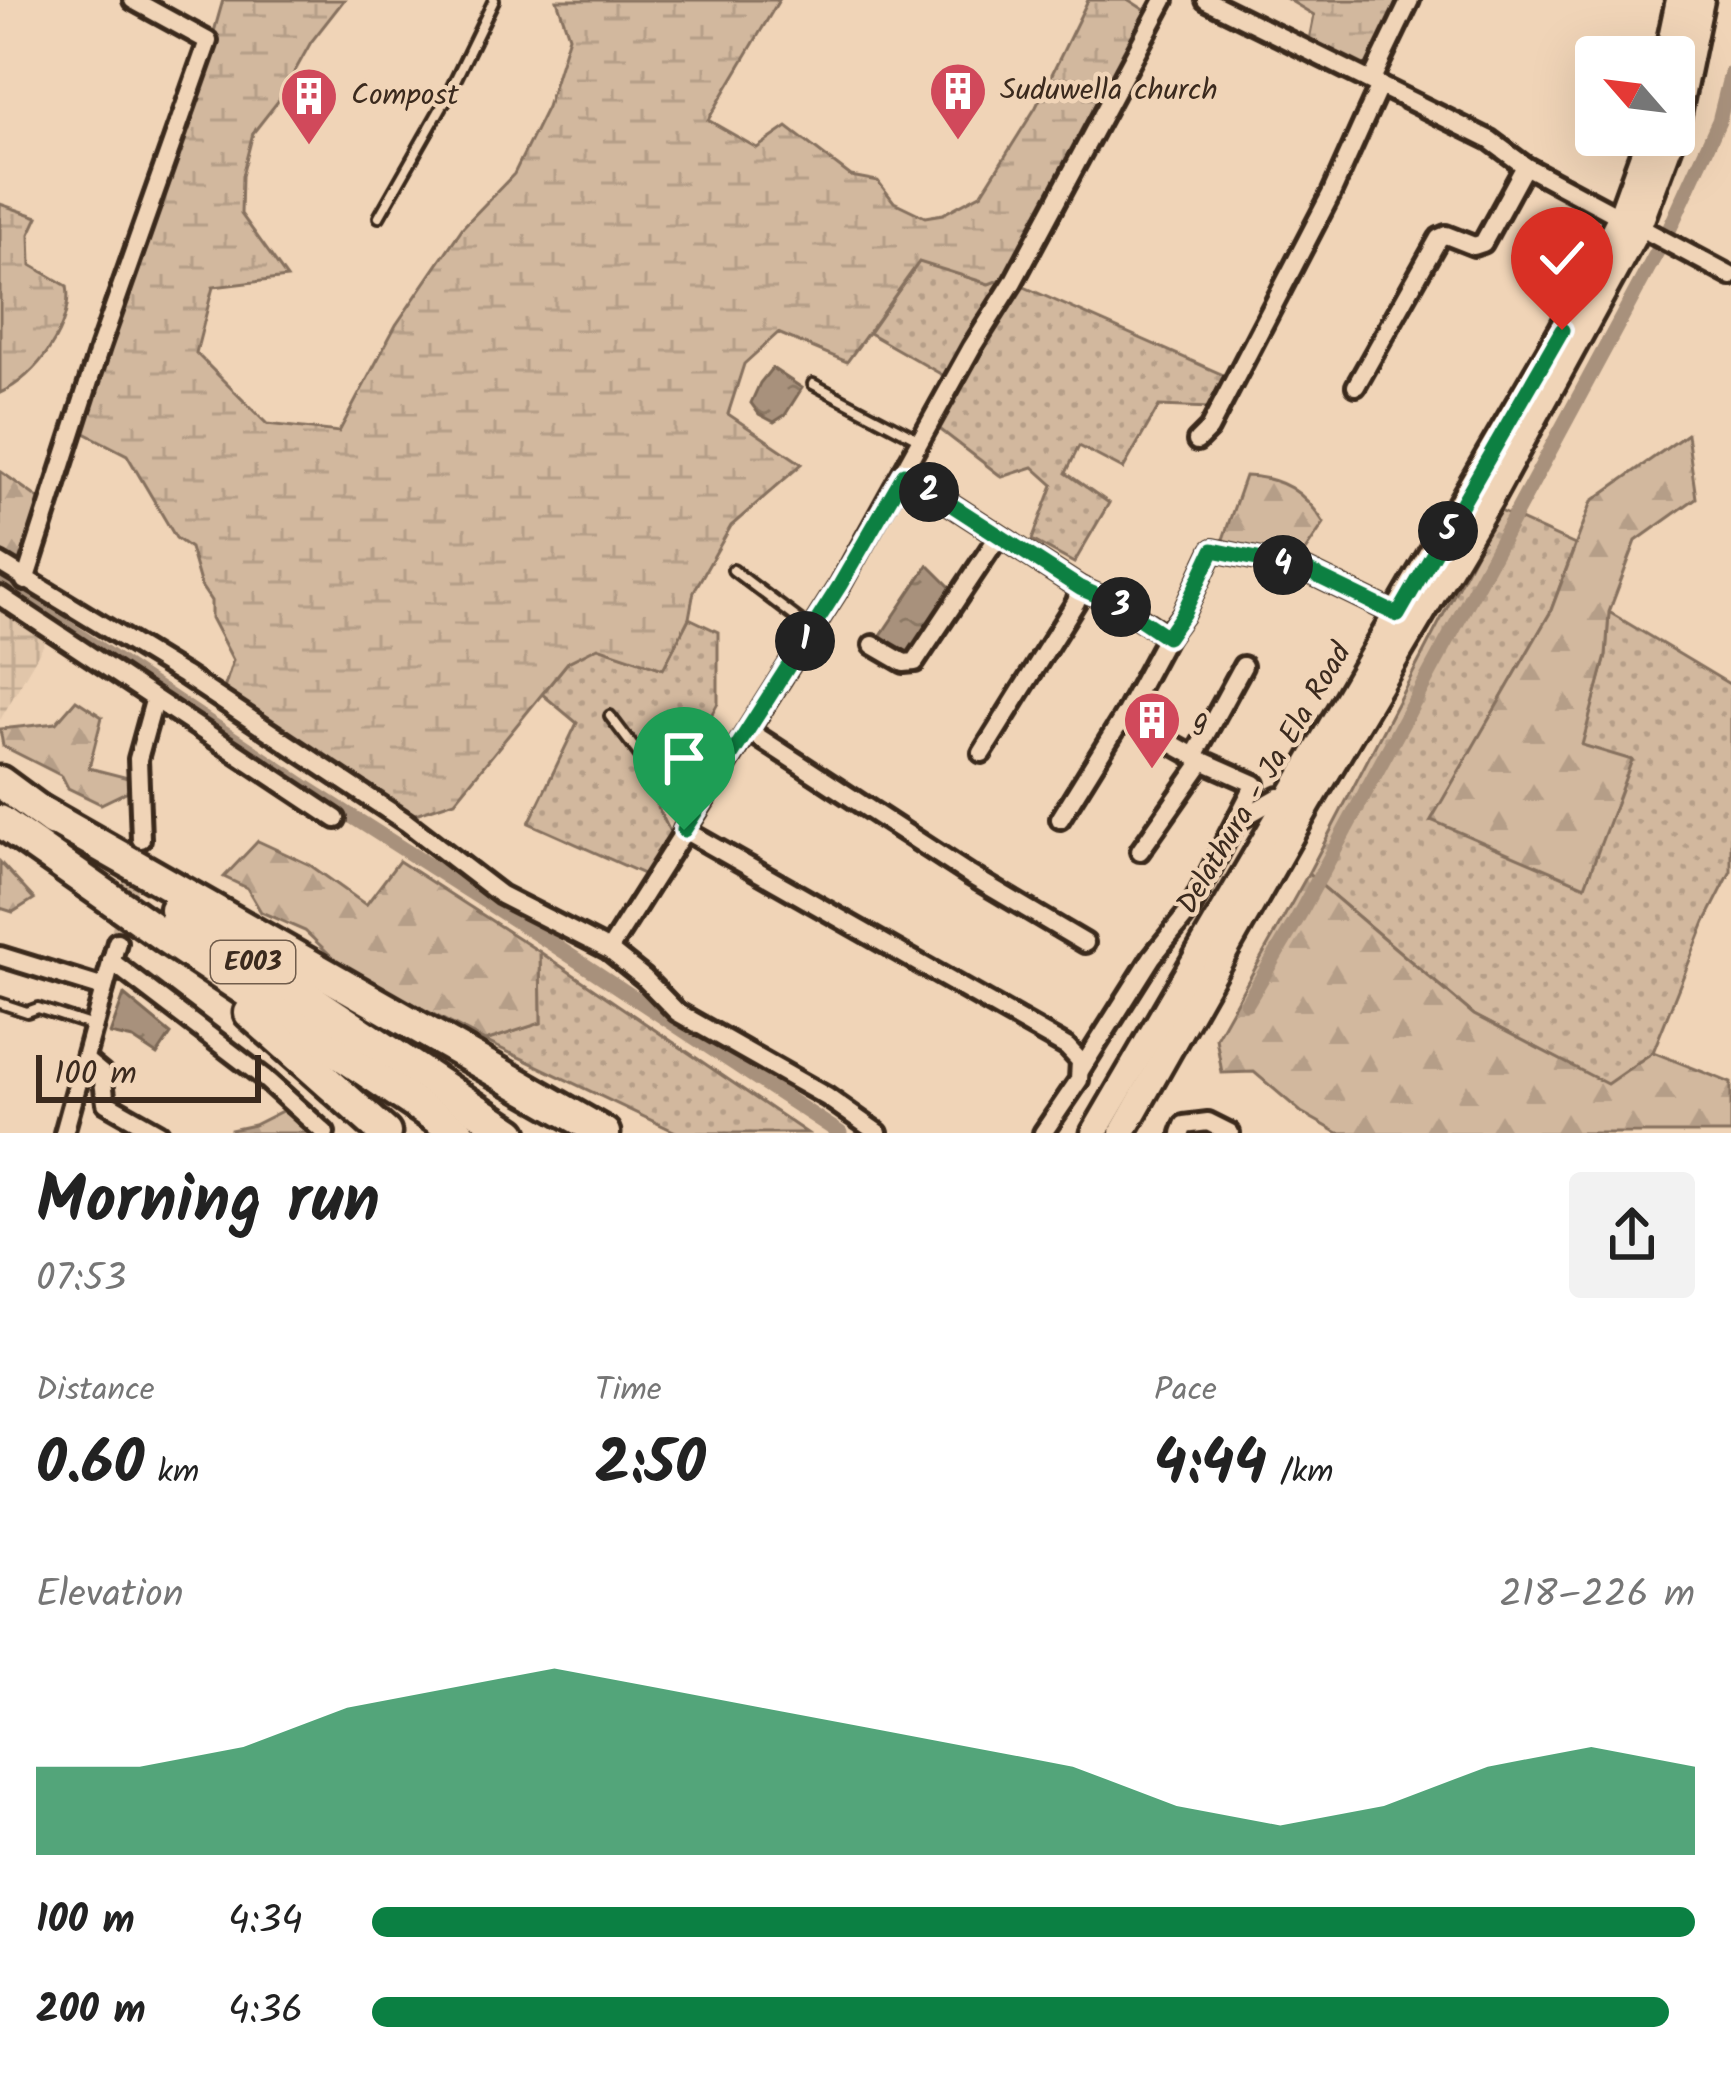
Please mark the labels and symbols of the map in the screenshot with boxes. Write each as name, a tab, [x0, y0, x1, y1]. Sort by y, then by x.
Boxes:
north arrow	[1575, 36, 1695, 156]
building icon: Suduwella church	[927, 60, 989, 142]
building icon: Compost	[278, 65, 340, 147]
place label: Suduwella church	[1000, 67, 1217, 115]
place label: Compost	[351, 72, 459, 120]
pin	[1511, 207, 1613, 330]
pin: 2	[899, 462, 959, 522]
pin: 5	[1418, 501, 1478, 561]
pin: 4	[1253, 535, 1313, 595]
pin: 3	[1091, 577, 1151, 637]
pin: 1	[775, 611, 835, 671]
street label: Delathura - Ja Ela Road	[1165, 633, 1366, 924]
building icon: g	[1121, 689, 1183, 771]
place label: g	[1193, 696, 1208, 744]
pin	[633, 707, 735, 830]
road number: E003	[211, 941, 295, 983]
scale bar	[36, 1049, 261, 1102]

